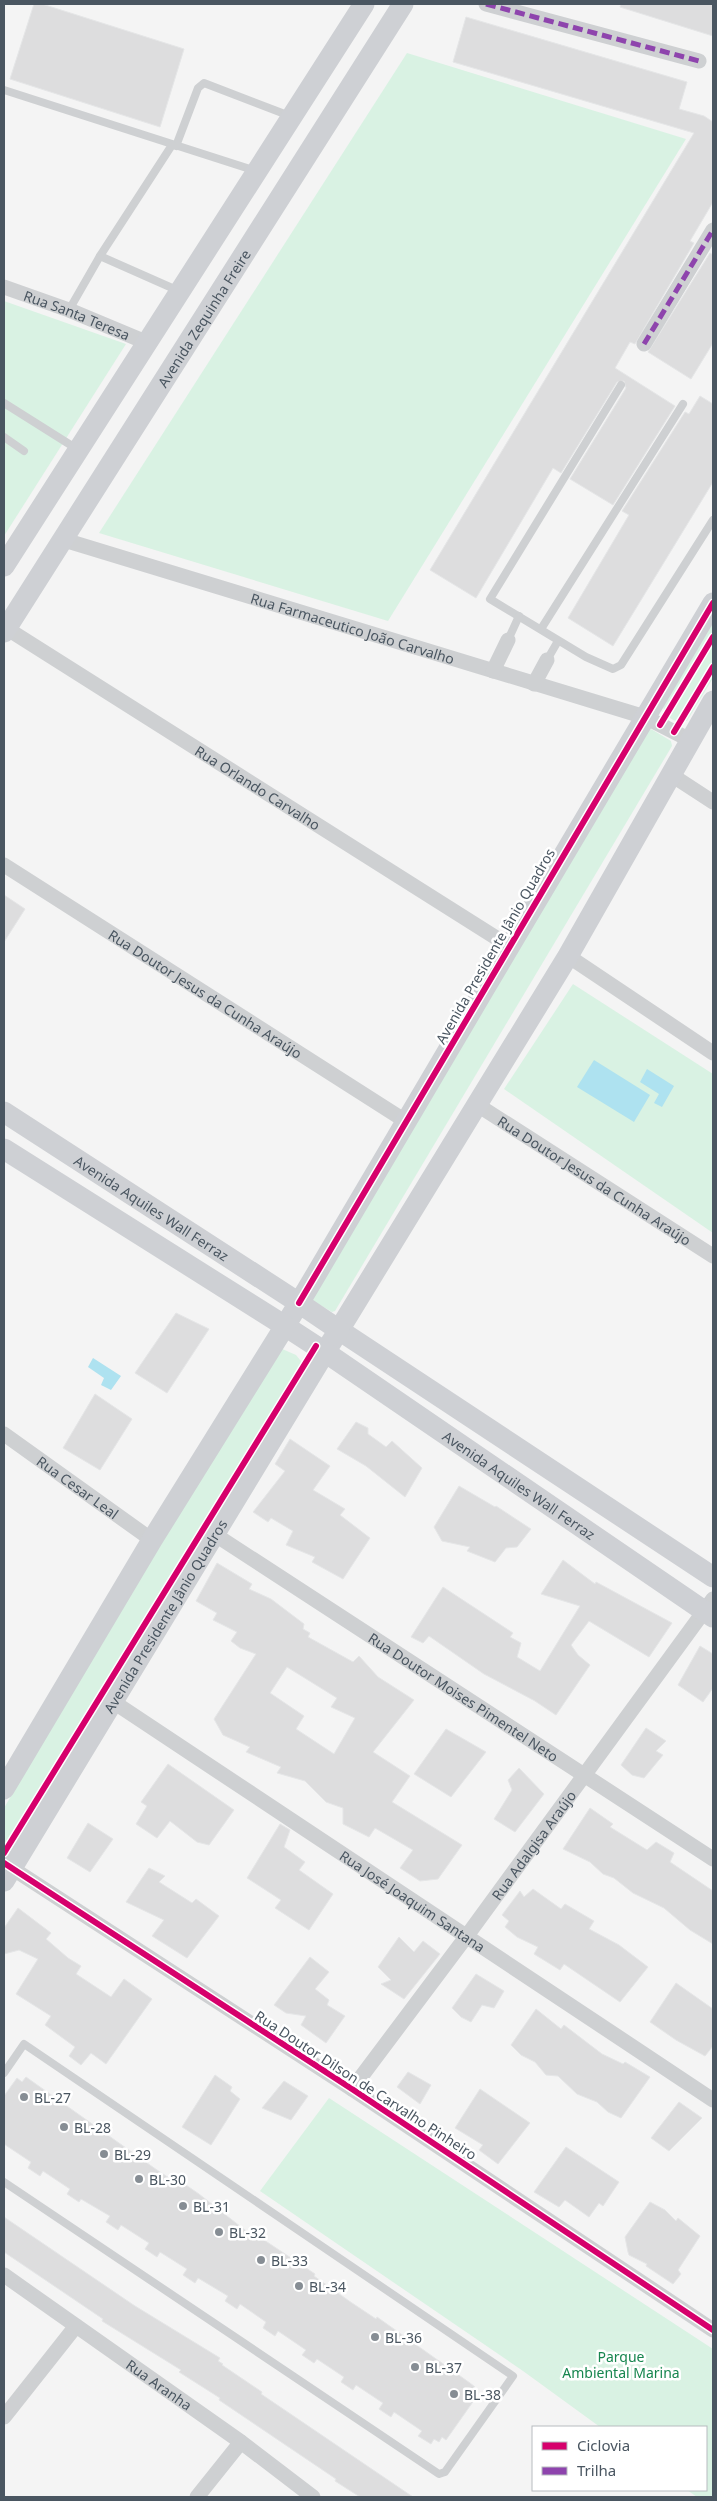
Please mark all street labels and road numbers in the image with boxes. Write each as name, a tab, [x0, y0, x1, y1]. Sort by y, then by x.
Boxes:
street label: Avenida Zequinha Freire	[153, 245, 254, 391]
street label: Rua Santa Teresa	[21, 285, 133, 344]
street label: Rua Farmaceutico João Carvalho	[249, 588, 457, 668]
street label: Rua Orlando Carvalho	[192, 741, 324, 834]
street label: Avenida Presidente Jânio Quadros	[431, 844, 559, 1047]
street label: Rua Doutor Jesus da Cunha Araújo	[105, 925, 306, 1062]
street label: Rua Doutor Jesus da Cunha Araújo	[494, 1111, 695, 1249]
street label: Avenida Aquiles Wall Ferraz	[71, 1151, 233, 1265]
street label: Avenida Aquiles Wall Ferraz	[439, 1426, 600, 1544]
street label: Rua Cesar Leal	[33, 1451, 123, 1523]
street label: Avenida Presidente Jânio Quadros	[99, 1515, 231, 1716]
street label: Rua Doutor Moises Pimentel Neto	[365, 1628, 562, 1765]
street label: Rua Adalgisa Araújo	[487, 1786, 580, 1904]
street label: Rua José Joaquim Santana	[336, 1845, 489, 1956]
street label: Rua Doutor Dilson de Carvalho Pinheiro	[251, 2006, 481, 2164]
street label: Rua Aranha	[123, 2355, 196, 2414]

